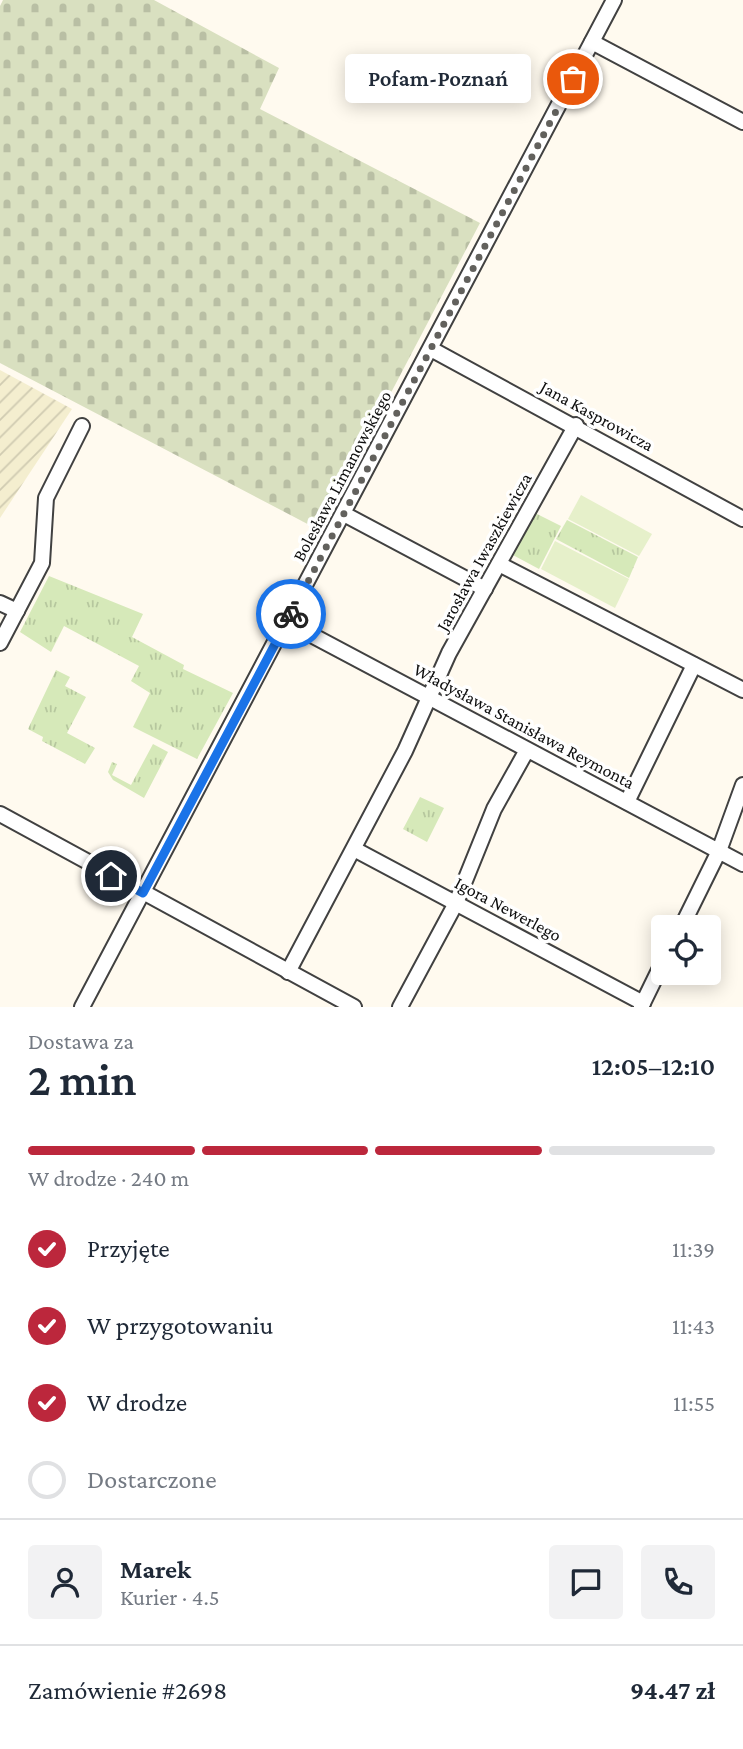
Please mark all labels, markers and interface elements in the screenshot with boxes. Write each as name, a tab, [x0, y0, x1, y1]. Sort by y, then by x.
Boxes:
pin	[543, 49, 603, 109]
callout: Pofam-Poznań	[346, 55, 531, 104]
icon: bag	[554, 60, 592, 98]
text: Pofam-Poznań	[368, 65, 508, 91]
street label: Jana Kasprowicza	[535, 376, 657, 455]
street label: Bolesława Limanowskiego	[289, 387, 396, 565]
street label: Jarosława Iwaszkiewicza	[431, 469, 536, 636]
courier	[256, 579, 326, 649]
icon: bike	[272, 595, 310, 633]
street label: Władysława Stanisława Reymonta	[410, 659, 638, 793]
pin	[81, 846, 141, 906]
icon: home	[92, 857, 130, 895]
street label: Igora Newerlego	[451, 873, 565, 946]
map controls	[651, 915, 721, 985]
button: locate	[651, 915, 721, 985]
text: Dostawa za	[28, 1028, 134, 1054]
text: 12:05–12:10	[592, 1052, 715, 1081]
text: 2 min	[28, 1054, 136, 1105]
text: W drodze · 240 m	[28, 1165, 189, 1191]
icon: check	[28, 1230, 66, 1268]
text: Przyjęte	[87, 1234, 170, 1263]
text: 11:39	[672, 1236, 715, 1262]
icon: check	[28, 1307, 66, 1345]
text: W przygotowaniu	[87, 1311, 273, 1340]
text: 11:43	[672, 1313, 715, 1339]
icon: check	[28, 1384, 66, 1422]
text: W drodze	[87, 1388, 187, 1417]
text: 11:55	[673, 1390, 715, 1416]
text: Dostarczone	[87, 1465, 217, 1494]
button: person	[28, 1545, 102, 1619]
button: chat	[549, 1545, 623, 1619]
button: phone	[641, 1545, 715, 1619]
text: Marek	[120, 1555, 191, 1584]
text: Kurier · 4.5	[120, 1584, 220, 1610]
text: Zamówienie #2698	[28, 1676, 227, 1705]
text: 94.47 zł	[630, 1676, 715, 1705]

